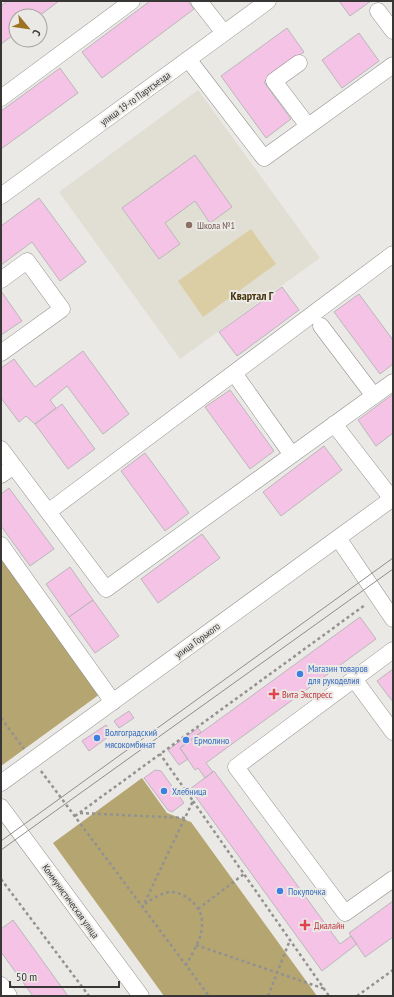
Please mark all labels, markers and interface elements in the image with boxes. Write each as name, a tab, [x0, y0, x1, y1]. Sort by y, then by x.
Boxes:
north arrow	[8, 8, 48, 48]
text: С	[29, 27, 44, 38]
street label: улица 19-го Партсъезда	[98, 68, 173, 128]
place label: Школа №1	[197, 219, 235, 232]
marker: Школа №1	[184, 220, 194, 230]
district label: Квартал Г	[231, 288, 274, 303]
street label: улица Горького	[172, 620, 223, 661]
place label: Магазин товаров для рукоделия	[308, 662, 368, 687]
marker: Магазин товаров для рукоделия	[295, 669, 305, 679]
place label: Вита Экспресс	[282, 688, 333, 701]
marker: Вита Экспресс	[269, 689, 279, 699]
place label: Волгоградский мясокомбинат	[105, 726, 157, 751]
marker: Волгоградский мясокомбинат	[92, 733, 102, 743]
place label: Ермолино	[194, 734, 229, 747]
marker: Ермолино	[181, 735, 191, 745]
place label: Хлебница	[172, 785, 207, 798]
marker: Хлебница	[159, 786, 169, 796]
street label: Коммунистическая улица	[39, 862, 102, 941]
place label: Покупочка	[288, 885, 326, 898]
marker: Покупочка	[275, 886, 285, 896]
marker: Диалайн	[299, 919, 311, 931]
place label: Диалайн	[314, 919, 345, 932]
scale bar	[10, 963, 119, 989]
text: 50 m	[16, 969, 37, 984]

